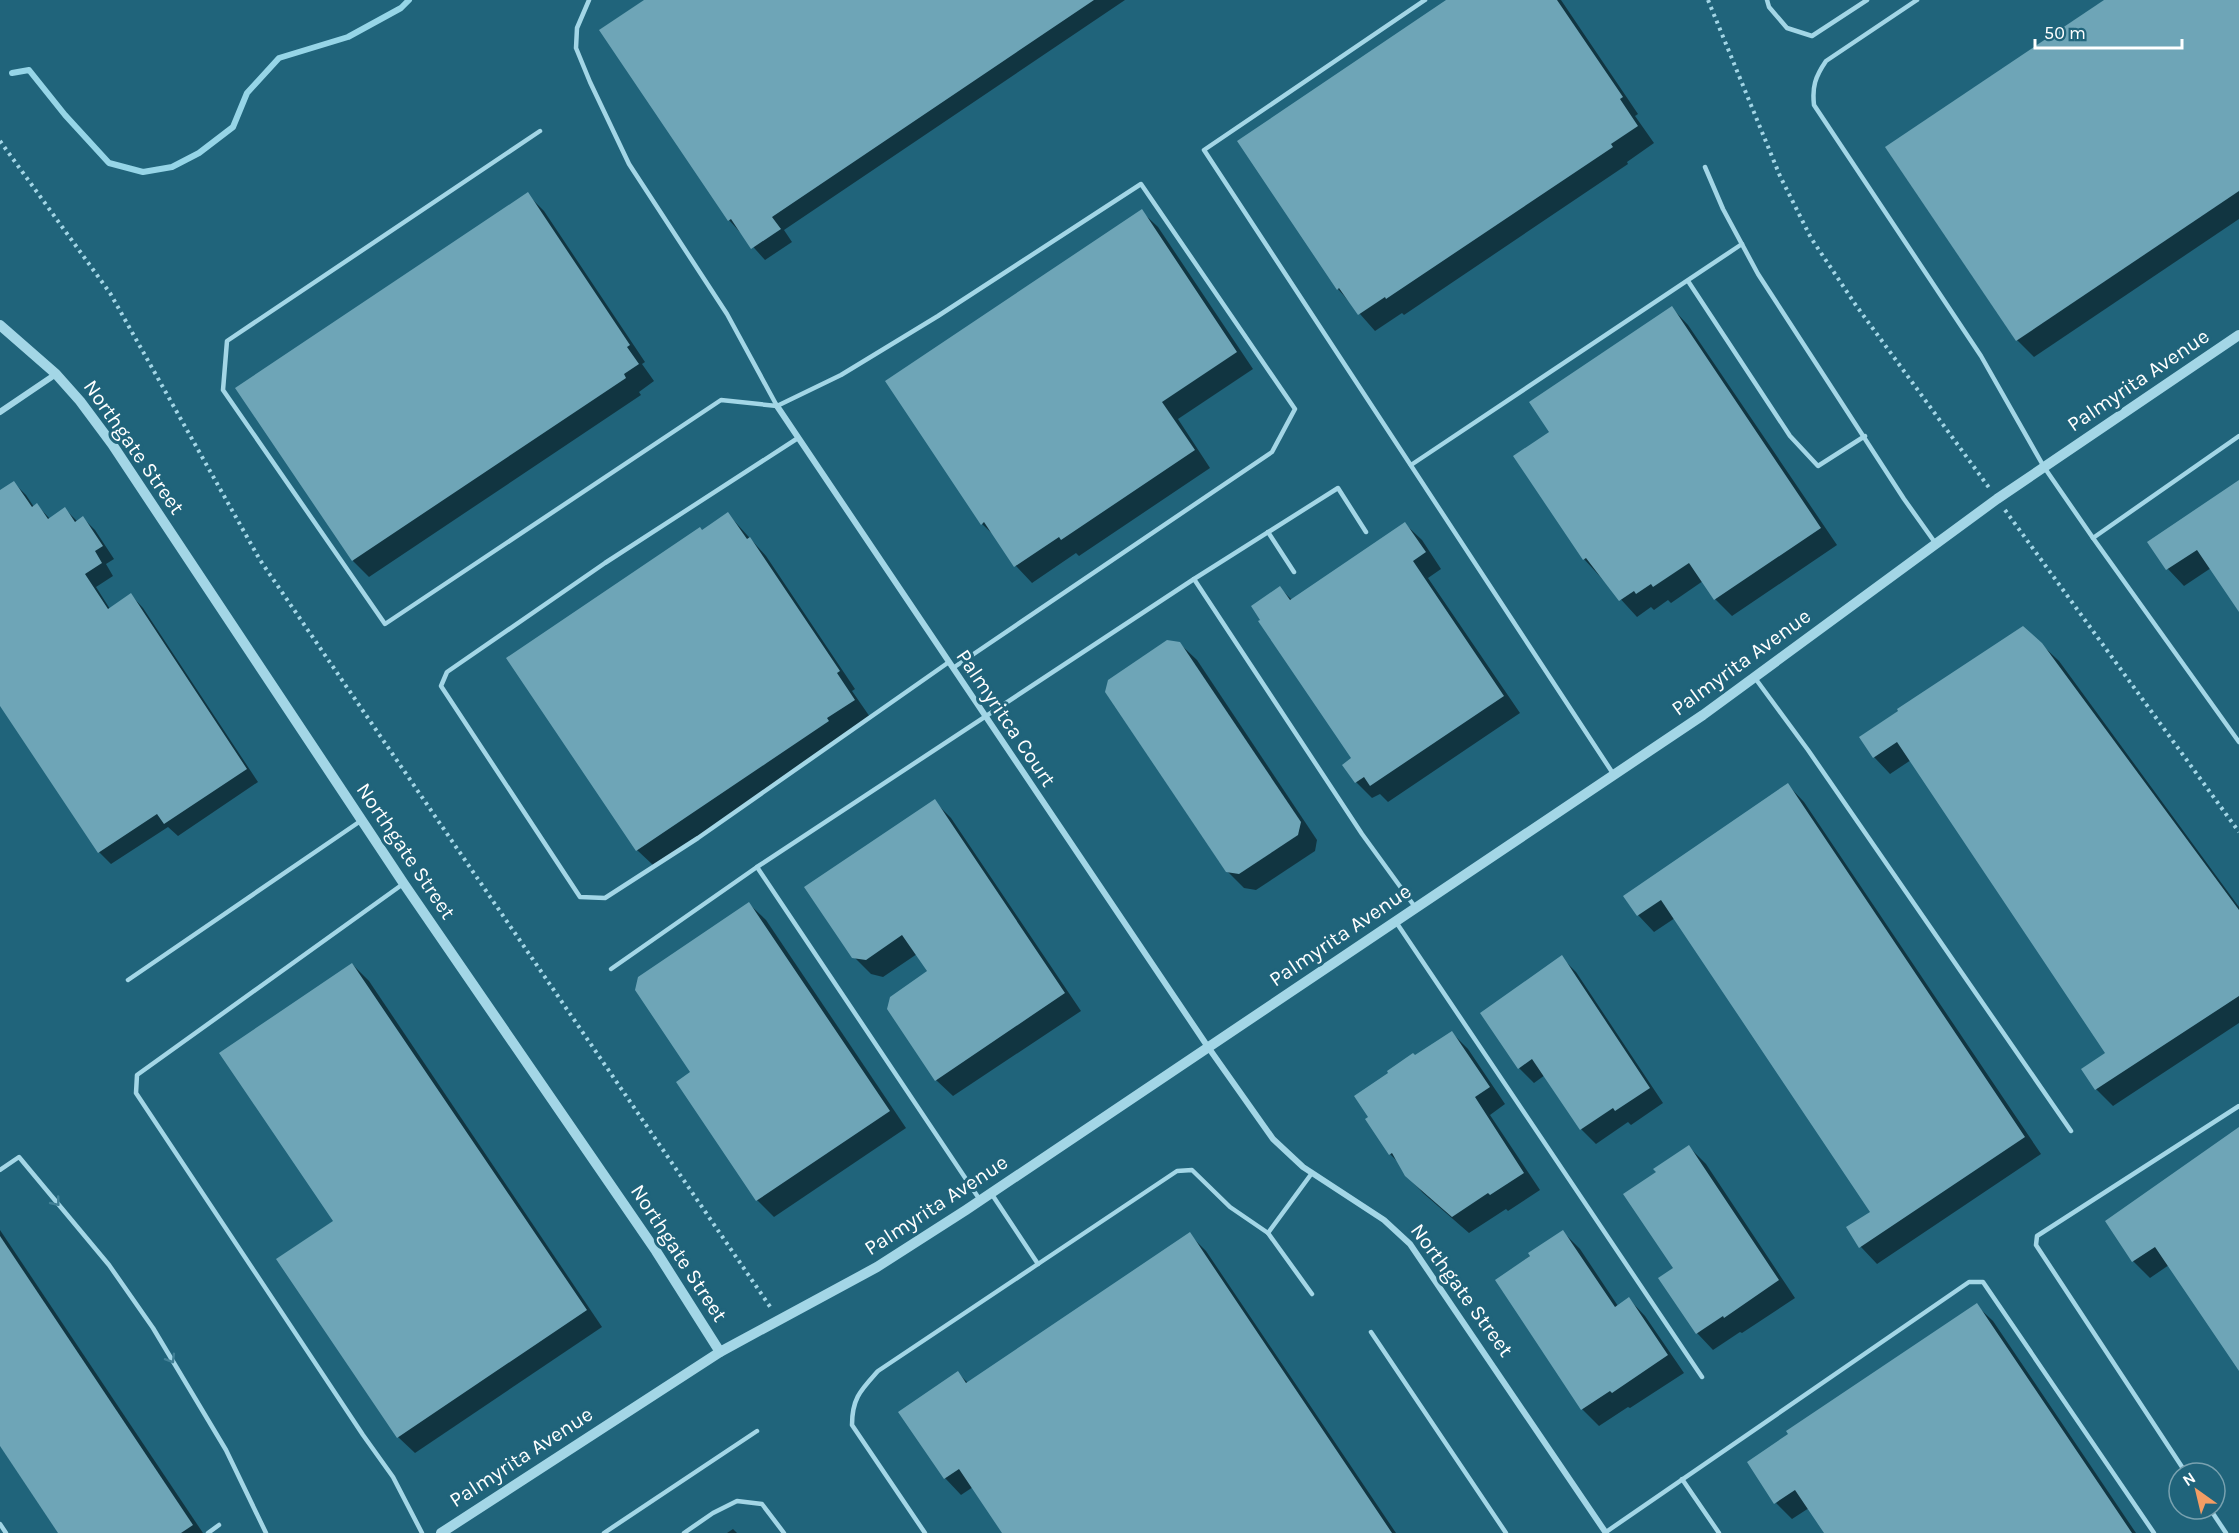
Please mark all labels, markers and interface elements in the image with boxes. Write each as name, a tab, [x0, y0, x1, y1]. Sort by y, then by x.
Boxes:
scale bar	[2035, 12, 2182, 50]
text: 50 m	[2044, 22, 2086, 44]
street label: Palmyrita Avenue	[2063, 324, 2213, 436]
street label: Northgate Street	[79, 375, 189, 519]
street label: Palmyrita Avenue	[1667, 604, 1815, 720]
street label: Palmyritca Court	[951, 645, 1061, 791]
street label: Northgate Street	[352, 778, 460, 924]
street label: Palmyrita Avenue	[1265, 879, 1415, 991]
street label: Palmyrita Avenue	[860, 1150, 1012, 1260]
street label: Northgate Street	[626, 1180, 732, 1326]
one-way arrow	[49, 1195, 60, 1206]
street label: Northgate Street	[1406, 1219, 1518, 1361]
one-way arrow	[164, 1353, 176, 1363]
street label: Palmyrita Avenue	[445, 1402, 597, 1512]
north arrow	[2167, 1461, 2227, 1521]
text: N	[2179, 1468, 2199, 1490]

